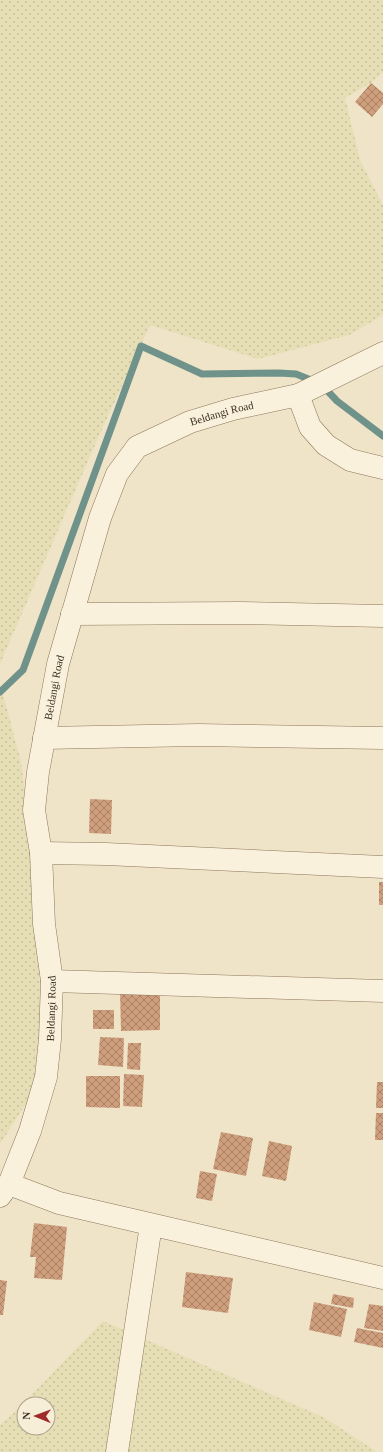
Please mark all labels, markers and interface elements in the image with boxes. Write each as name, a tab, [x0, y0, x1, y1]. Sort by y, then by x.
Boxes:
street label: Beldangi Road	[188, 399, 255, 428]
street label: Beldangi Road	[42, 653, 66, 721]
street label: Beldangi Road	[44, 974, 58, 1042]
north arrow	[16, 1396, 56, 1436]
text: N	[20, 1412, 32, 1420]

